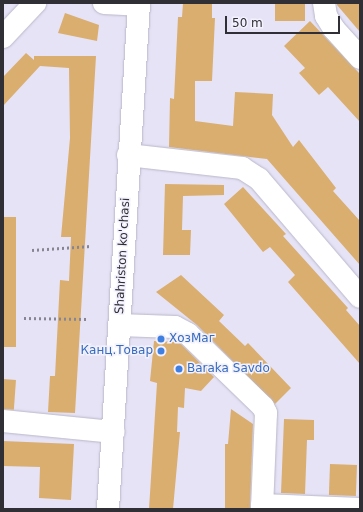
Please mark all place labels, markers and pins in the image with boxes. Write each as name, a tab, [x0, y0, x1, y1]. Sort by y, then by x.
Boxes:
place label: ХозМаг	[169, 332, 215, 346]
marker: ХозМаг	[156, 334, 166, 344]
place label: Канц.Товар	[81, 344, 153, 358]
marker: Канц.Товар	[156, 346, 166, 356]
place label: Baraka Savdo	[187, 362, 270, 376]
marker: Baraka Savdo	[174, 364, 184, 374]

